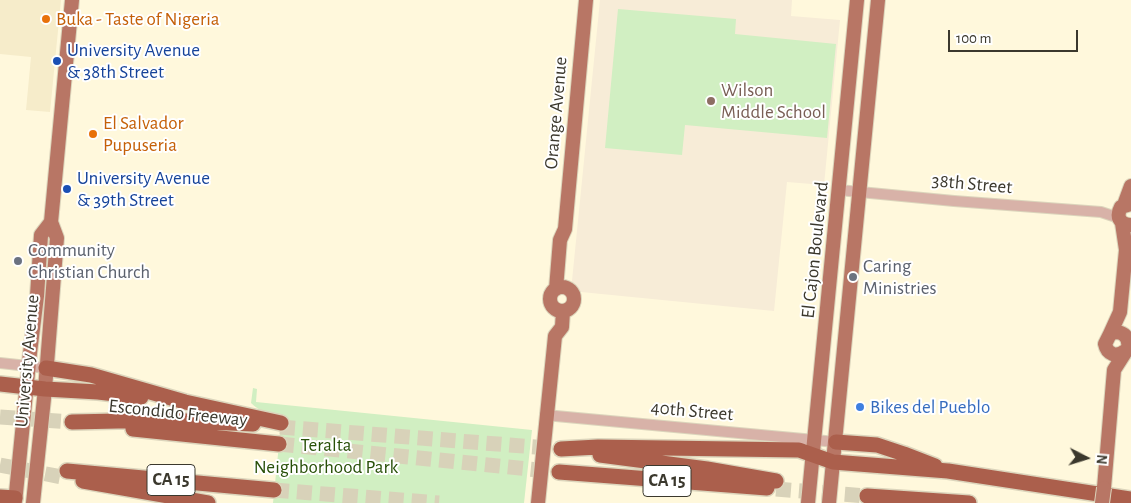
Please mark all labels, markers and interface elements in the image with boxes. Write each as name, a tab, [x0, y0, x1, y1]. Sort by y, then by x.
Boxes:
place label: Buka - Taste of Nigeria	[56, 8, 220, 30]
marker: Buka - Taste of Nigeria	[40, 13, 52, 25]
scale bar	[951, 20, 1081, 52]
text: 100 m	[956, 31, 991, 46]
place label: University Avenue & 38th Street	[67, 39, 200, 83]
marker: University Avenue & 38th Street	[51, 55, 63, 67]
street label: Orange Avenue	[540, 56, 572, 170]
place label: Wilson Middle School	[721, 79, 826, 123]
marker: Wilson Middle School	[705, 95, 717, 107]
place label: El Salvador Pupuseria	[103, 112, 184, 156]
marker: El Salvador Pupuseria	[87, 128, 99, 140]
place label: University Avenue & 39th Street	[77, 167, 210, 211]
street label: 38th Street	[931, 169, 1013, 199]
street label: El Cajon Boulevard	[796, 180, 834, 320]
marker: University Avenue & 39th Street	[61, 183, 73, 195]
place label: Community Christian Church	[28, 239, 150, 283]
marker: Community Christian Church	[12, 255, 24, 267]
place label: Caring Ministries	[863, 255, 937, 299]
marker: Caring Ministries	[847, 271, 859, 283]
street label: University Avenue	[10, 294, 44, 428]
street label: Escondido Freeway	[107, 394, 249, 432]
street label: 40th Street	[650, 396, 734, 426]
place label: Bikes del Pueblo	[870, 396, 990, 418]
marker: Bikes del Pueblo	[854, 401, 866, 413]
north arrow	[1061, 433, 1111, 483]
park label: Teralta Neighborhood Park	[254, 434, 398, 478]
text: N	[1094, 454, 1108, 465]
road number: CA 15	[147, 464, 195, 496]
road number: CA 15	[643, 466, 691, 496]

